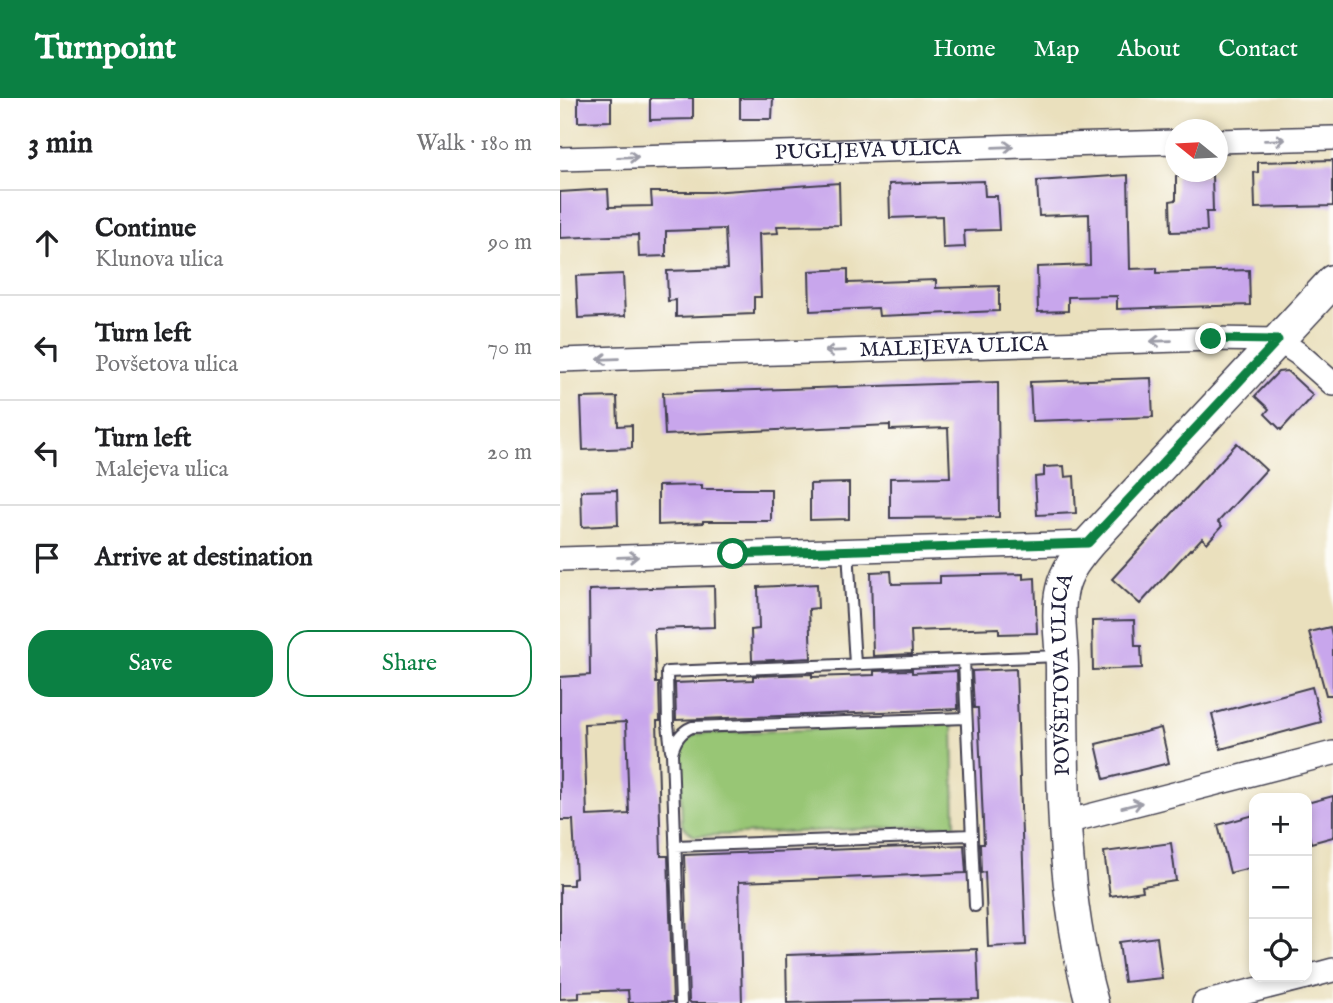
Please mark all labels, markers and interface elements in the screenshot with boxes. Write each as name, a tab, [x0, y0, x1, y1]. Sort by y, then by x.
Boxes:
text: Turnpoint	[35, 28, 176, 70]
text: Home	[933, 34, 996, 65]
text: Map	[1034, 34, 1080, 65]
text: About	[1118, 34, 1180, 65]
text: Contact	[1218, 34, 1298, 65]
north arrow	[1165, 119, 1228, 182]
text: 3 min	[28, 125, 93, 163]
text: Walk · 180 m	[416, 129, 532, 158]
one-way arrow	[1263, 133, 1286, 146]
street label: PUGLJEVA ULICA	[775, 134, 962, 167]
one-way arrow	[991, 140, 1014, 154]
one-way arrow	[616, 151, 639, 164]
text: Continue	[95, 212, 196, 245]
icon: ahead	[28, 224, 66, 262]
text: 90 m	[488, 228, 532, 257]
text: Klunova ulica	[95, 245, 223, 274]
text: Turn left	[95, 317, 192, 350]
route end	[1195, 323, 1226, 354]
icon: left	[28, 329, 66, 367]
street label: MALEJEVA ULICA	[859, 331, 1049, 364]
text: 70 m	[487, 333, 532, 362]
one-way arrow	[1149, 334, 1172, 347]
one-way arrow	[824, 345, 847, 358]
text: Povšetova ulica	[95, 350, 238, 379]
one-way arrow	[597, 352, 620, 365]
text: Turn left	[95, 422, 192, 455]
icon: left	[28, 434, 66, 472]
text: 20 m	[487, 438, 532, 467]
text: Malejeva ulica	[95, 455, 229, 484]
route start	[717, 538, 748, 569]
icon: arrive	[28, 539, 66, 577]
text: Arrive at destination	[95, 541, 313, 574]
one-way arrow	[616, 550, 639, 564]
street label: POVŠETOVA ULICA	[1046, 568, 1080, 776]
button: Save	[28, 630, 273, 697]
button: Share	[287, 630, 532, 697]
map controls	[1249, 793, 1312, 982]
button: +	[1249, 793, 1312, 856]
one-way arrow	[1120, 798, 1143, 811]
button: −	[1249, 856, 1312, 919]
button: locate	[1249, 919, 1312, 982]

